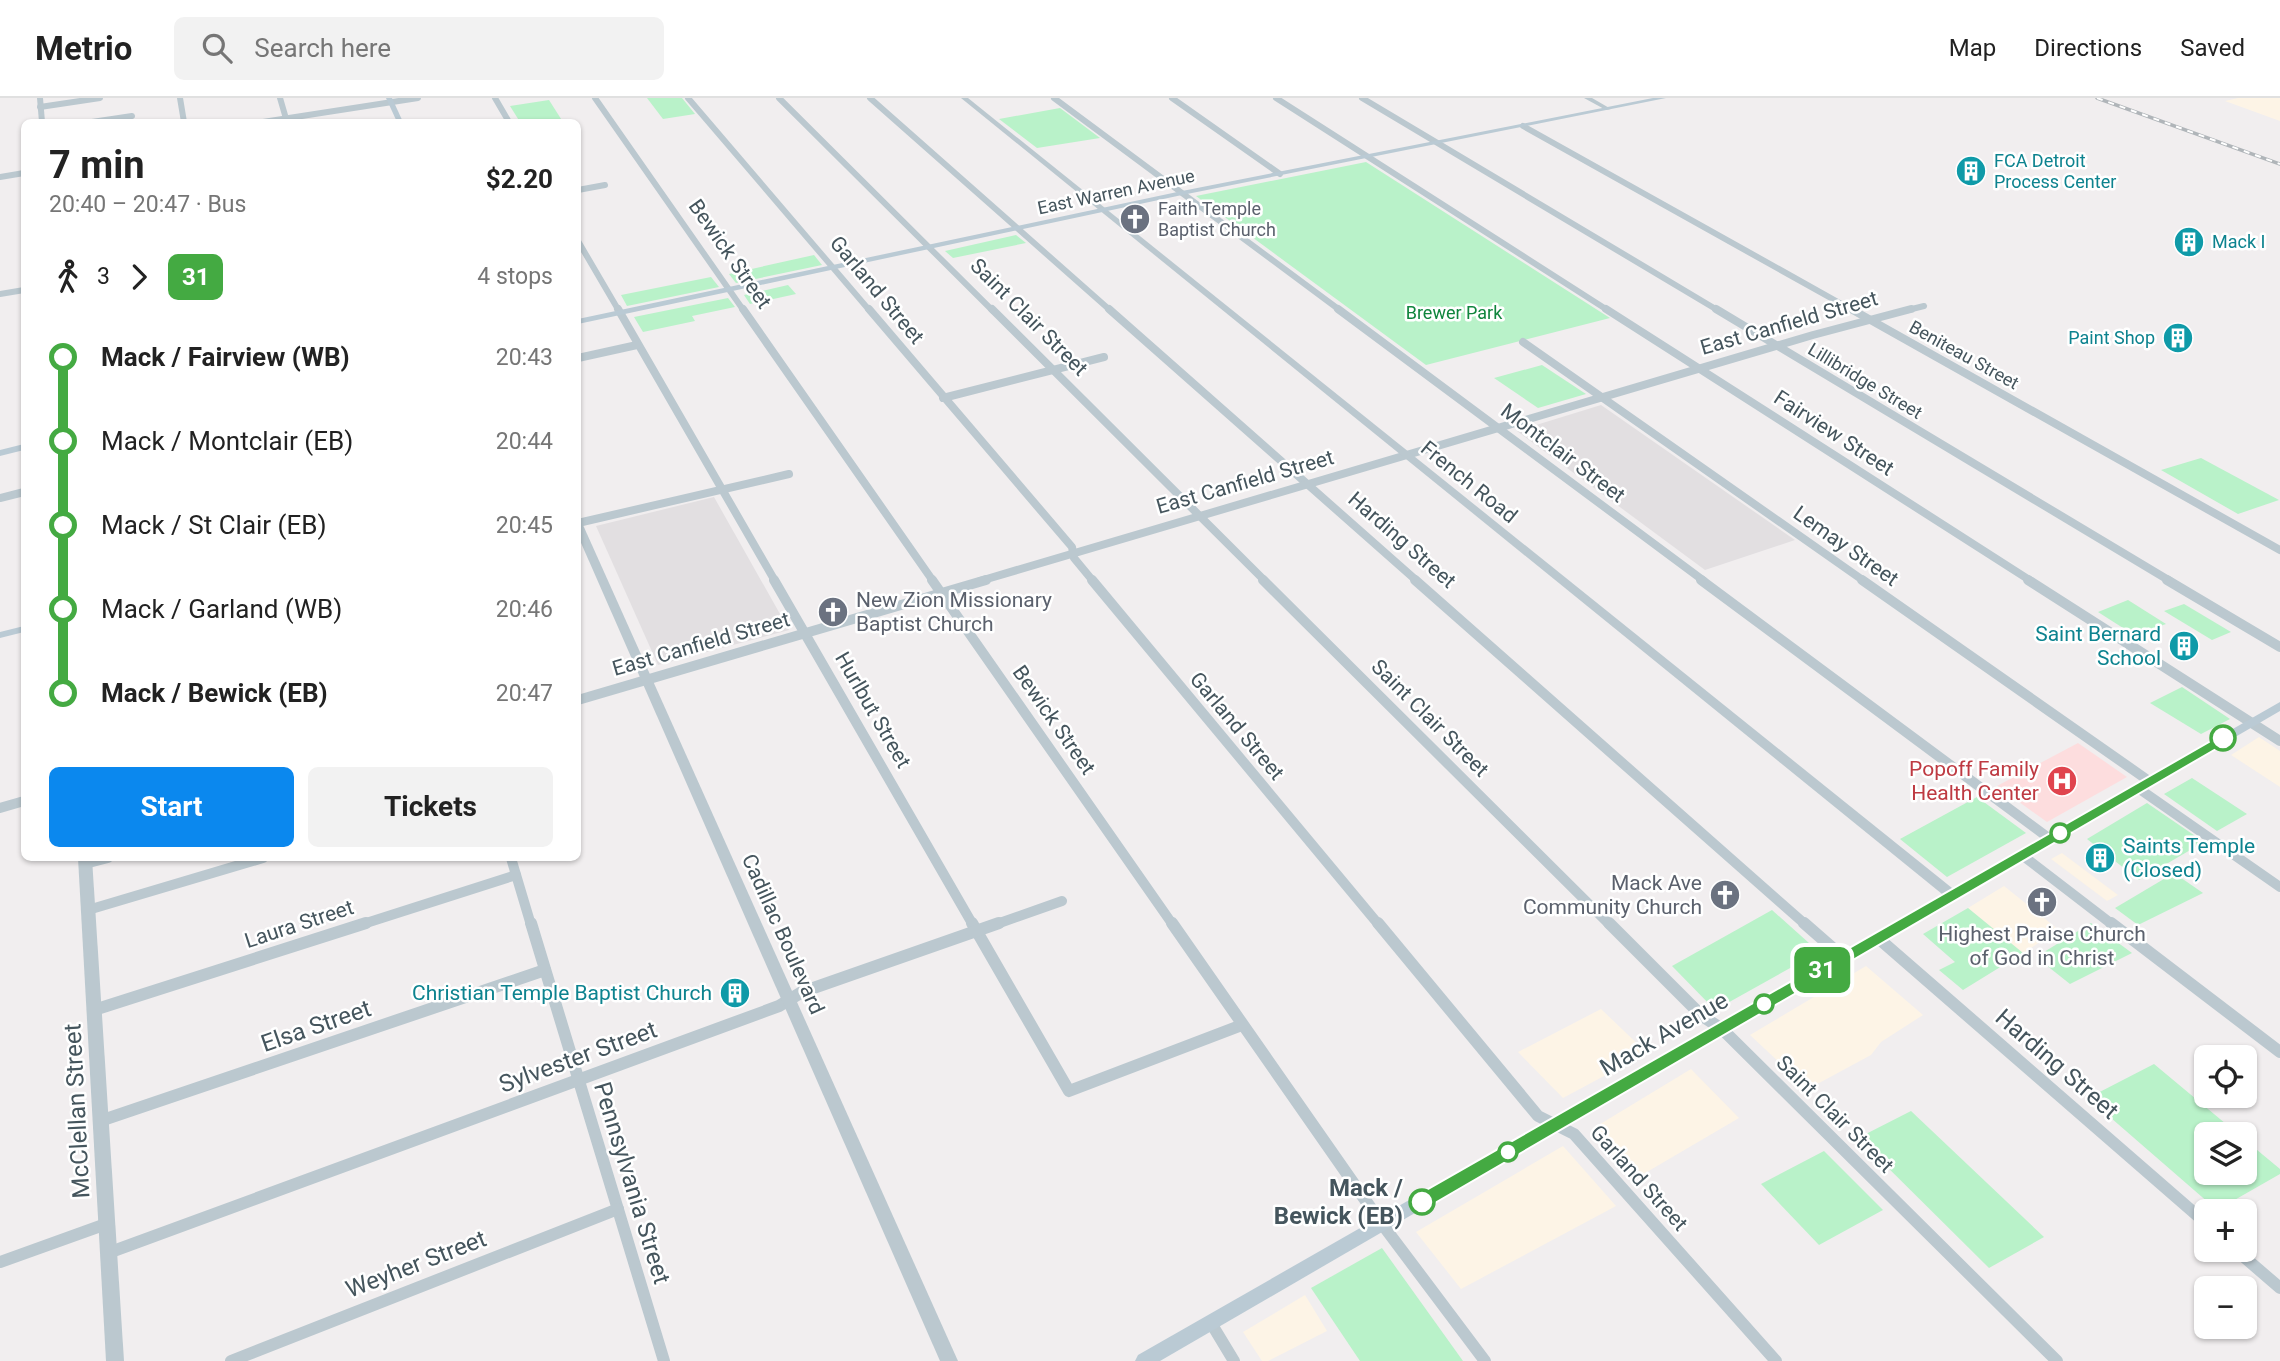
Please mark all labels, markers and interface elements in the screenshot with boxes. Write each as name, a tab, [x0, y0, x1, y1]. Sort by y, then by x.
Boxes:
search box	[174, 17, 664, 80]
text: Metrio	[35, 29, 132, 68]
icon: search	[198, 29, 236, 67]
text: Search here	[254, 33, 391, 63]
text: Map	[1949, 34, 1996, 62]
text: Directions	[2034, 34, 2142, 62]
text: Saved	[2180, 34, 2245, 62]
text: 7 min	[49, 143, 145, 187]
place label: FCA Detroit Process Center	[1994, 150, 2116, 192]
building icon: FCA Detroit Process Center	[1954, 154, 1988, 188]
text: $2.20	[486, 164, 553, 194]
street label: East Warren Avenue	[1035, 165, 1196, 218]
text: 20:40 – 20:47 · Bus	[49, 191, 246, 218]
street label: Bewick Street	[684, 195, 776, 313]
place label: Faith Temple Baptist Church	[1158, 198, 1276, 240]
church icon: Faith Temple Baptist Church	[1118, 202, 1152, 236]
building icon: Mack I	[2172, 225, 2206, 259]
street label: Garland Street	[825, 231, 929, 349]
place label: Mack I	[2212, 231, 2265, 252]
street label: Saint Clair Street	[965, 253, 1093, 381]
icon: walk	[49, 258, 87, 296]
icon: forward	[120, 258, 158, 296]
text: 3	[97, 263, 110, 290]
text: 31	[182, 263, 209, 291]
text: 4 stops	[477, 263, 553, 290]
street label: East Canfield Street	[1698, 286, 1881, 360]
park label: Brewer Park	[1406, 302, 1503, 323]
street label: Beniteau Street	[1906, 316, 2023, 393]
building icon: Paint Shop	[2161, 321, 2195, 355]
place label: Paint Shop	[2068, 327, 2155, 348]
street label: Lillibridge Street	[1804, 338, 1926, 423]
text: Mack / Fairview (WB)	[101, 342, 350, 372]
text: 20:43	[496, 344, 553, 371]
street label: Fairview Street	[1770, 385, 1898, 481]
street label: Montclair Street	[1496, 399, 1630, 508]
text: Mack / Montclair (EB)	[101, 426, 353, 456]
text: 20:44	[496, 428, 553, 455]
street label: French Road	[1416, 436, 1522, 528]
street label: East Canfield Street	[1154, 445, 1337, 519]
street label: Harding Street	[1343, 487, 1461, 593]
street label: Lemay Street	[1789, 501, 1903, 591]
text: Mack / St Clair (EB)	[101, 510, 327, 540]
text: 20:45	[496, 512, 553, 539]
place label: New Zion Missionary Baptist Church	[856, 588, 1052, 636]
text: Mack / Garland (WB)	[101, 594, 342, 624]
church icon: New Zion Missionary Baptist Church	[816, 595, 850, 629]
text: 20:46	[496, 596, 553, 623]
street label: East Canfield Street	[610, 607, 793, 681]
place label: Saint Bernard School	[2035, 622, 2161, 670]
building icon: Saint Bernard School	[2167, 629, 2201, 663]
street label: Hurlbut Street	[830, 648, 916, 772]
street label: Saint Clair Street	[1366, 654, 1494, 782]
street label: Bewick Street	[1008, 661, 1100, 779]
street label: Garland Street	[1185, 667, 1289, 785]
text: Mack / Bewick (EB)	[101, 678, 328, 708]
text: 20:47	[496, 680, 553, 707]
unlabelled marker	[2210, 725, 2236, 751]
place label: Popoff Family Health Center	[1909, 757, 2039, 805]
hospital icon: Popoff Family Health Center	[2045, 764, 2079, 798]
button: Start	[49, 767, 294, 847]
button: Tickets	[308, 767, 553, 847]
unlabelled marker	[2050, 823, 2070, 843]
place label: Saints Temple (Closed)	[2123, 834, 2255, 882]
building icon: Saints Temple (Closed)	[2083, 841, 2117, 875]
street label: Cadillac Boulevard	[737, 850, 829, 1018]
place label: Mack Ave Community Church	[1523, 871, 1702, 919]
church icon: Mack Ave Community Church	[1708, 878, 1742, 912]
church icon: Highest Praise Church of God in Christ	[2025, 885, 2059, 919]
street label: Laura Street	[242, 895, 357, 953]
place label: Highest Praise Church of God in Christ	[1938, 922, 2146, 970]
line badge: 31	[1790, 947, 1854, 993]
text: 31	[1808, 956, 1836, 984]
building icon: Christian Temple Baptist Church	[718, 976, 752, 1010]
place label: Christian Temple Baptist Church	[412, 981, 712, 1005]
street label: Mack Avenue	[1595, 986, 1733, 1082]
street label: Elsa Street	[257, 994, 375, 1058]
unlabelled marker	[1754, 994, 1774, 1014]
street label: Harding Street	[1990, 1003, 2124, 1125]
street label: Sylvester Street	[495, 1015, 661, 1099]
street label: McClellan Street	[58, 1023, 96, 1199]
map controls	[2194, 1045, 2257, 1339]
button: locate	[2194, 1045, 2257, 1108]
street label: Saint Clair Street	[1771, 1050, 1899, 1178]
street label: Pennsylvania Street	[588, 1079, 676, 1288]
street label: Garland Street	[1585, 1120, 1693, 1236]
button: layers	[2194, 1122, 2257, 1185]
unlabelled marker	[1498, 1142, 1518, 1162]
place label: Mack / Bewick (EB)	[1274, 1174, 1403, 1230]
marker: Mack / Bewick (EB)	[1409, 1189, 1435, 1215]
button: +	[2194, 1199, 2257, 1262]
street label: Weyher Street	[342, 1224, 490, 1304]
button: −	[2194, 1276, 2257, 1339]

